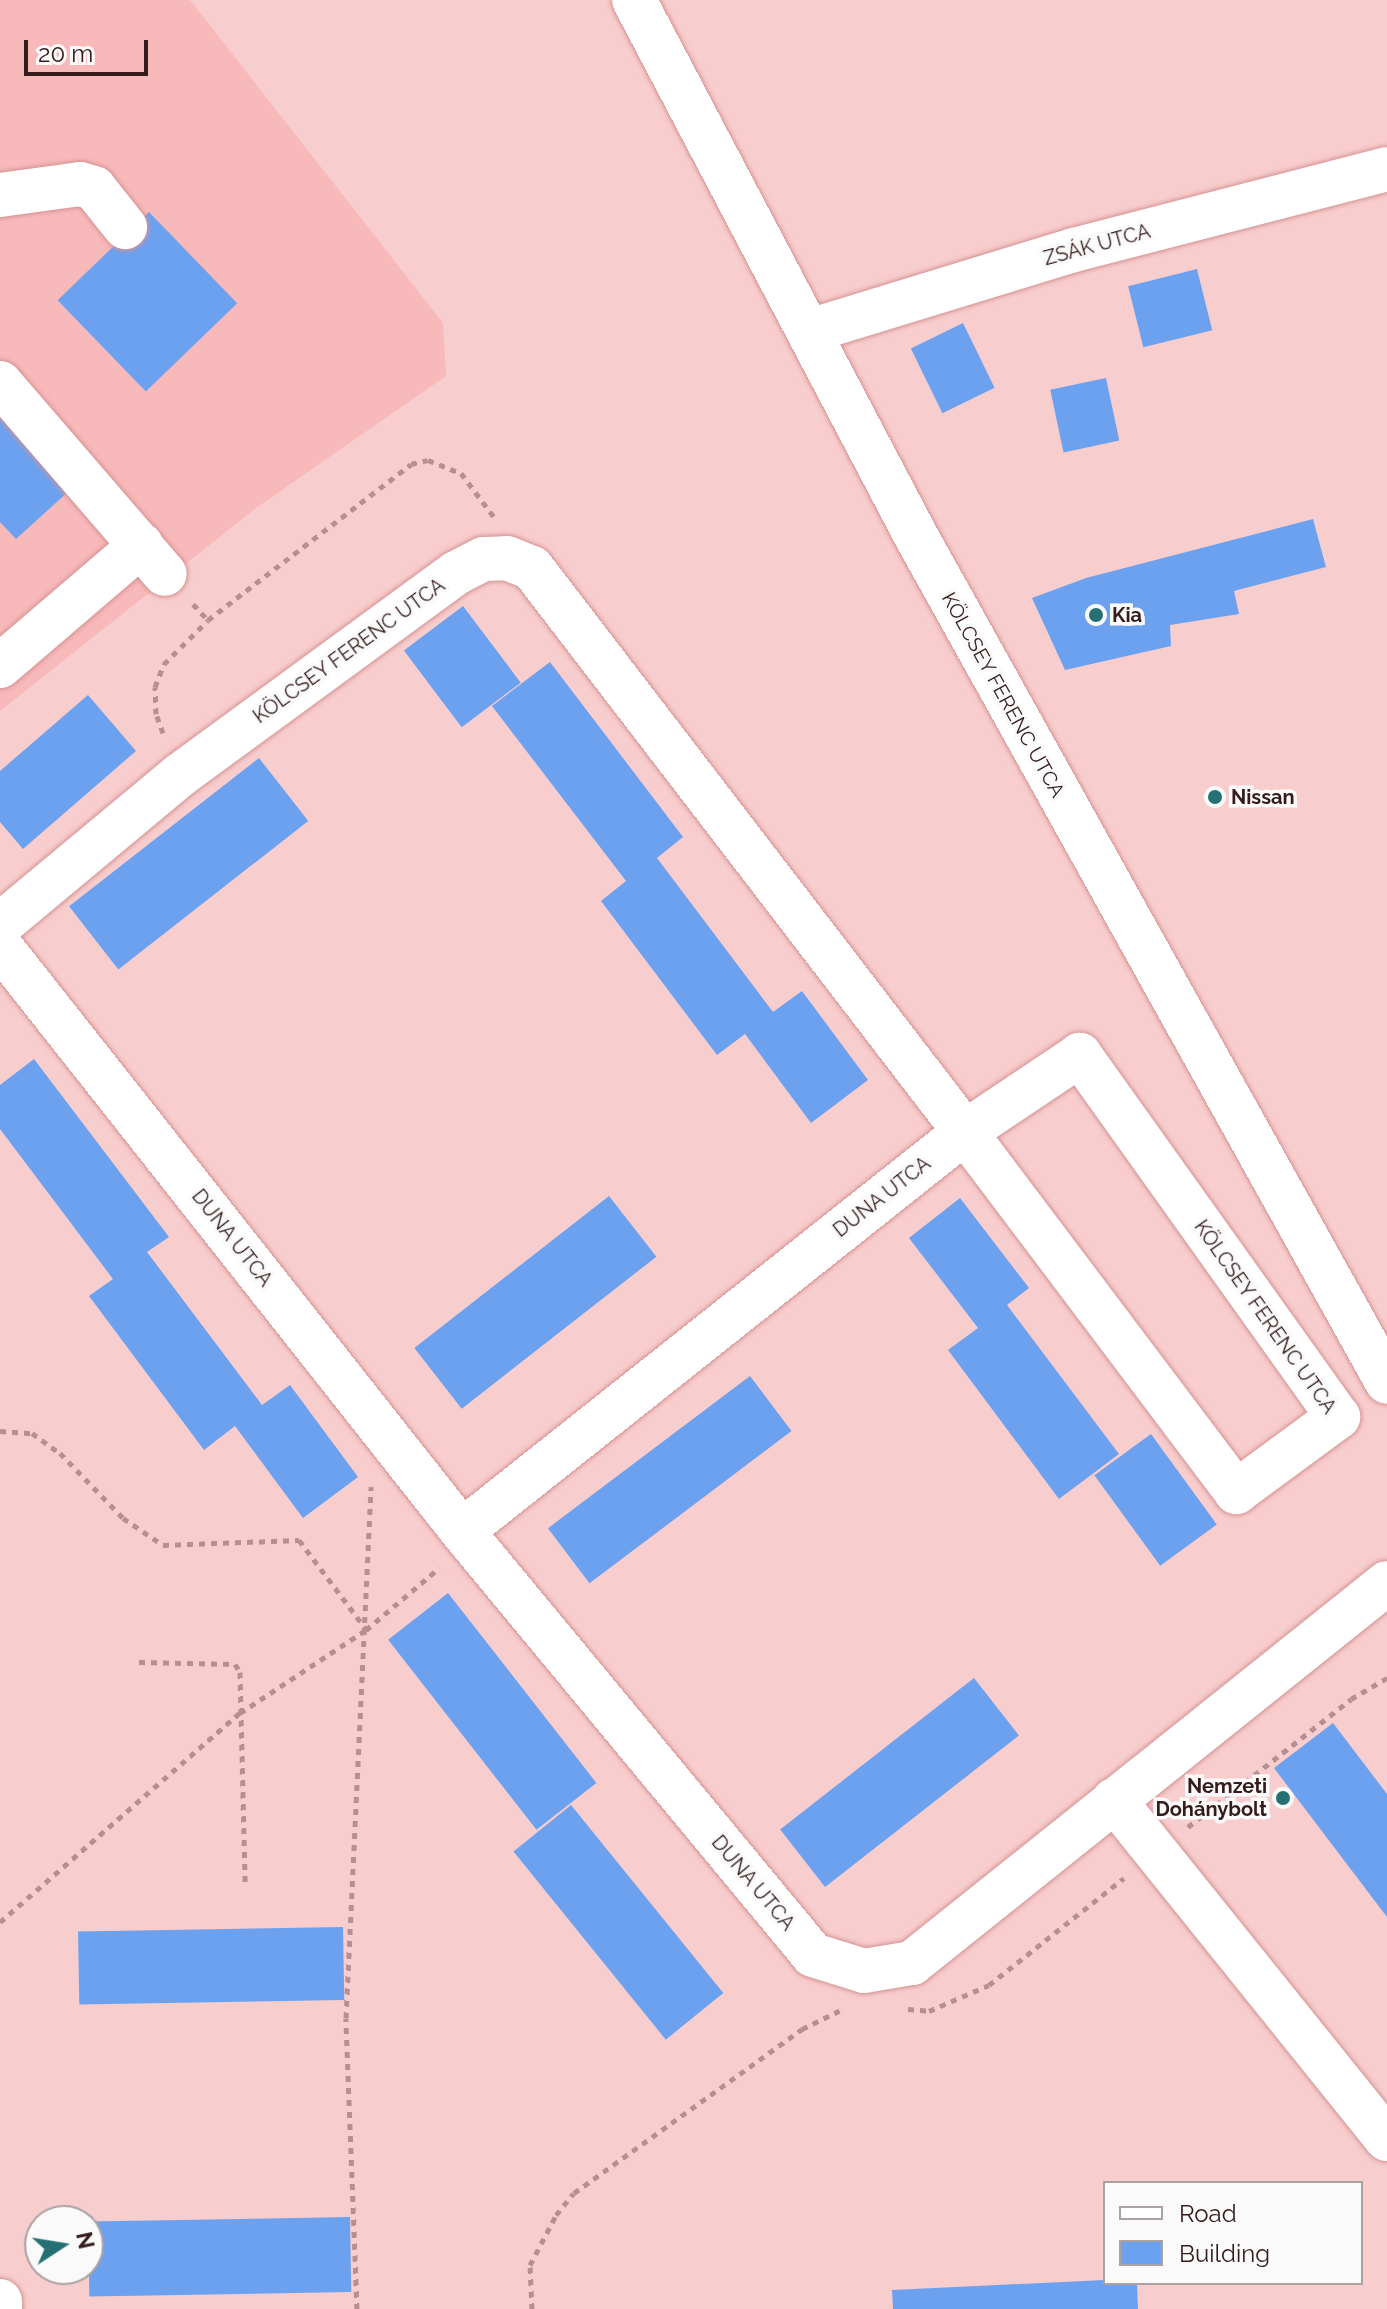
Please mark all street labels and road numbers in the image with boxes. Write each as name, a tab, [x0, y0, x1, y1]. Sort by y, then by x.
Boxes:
street label: ZSÁK UTCA	[1041, 219, 1153, 271]
street label: KÖLCSEY FERENC UTCA	[248, 573, 450, 729]
street label: KÖLCSEY FERENC UTCA	[936, 588, 1070, 802]
street label: DUNA UTCA	[828, 1151, 936, 1243]
street label: DUNA UTCA	[186, 1184, 278, 1292]
street label: KÖLCSEY FERENC UTCA	[1189, 1215, 1341, 1419]
street label: DUNA UTCA	[706, 1830, 800, 1936]

